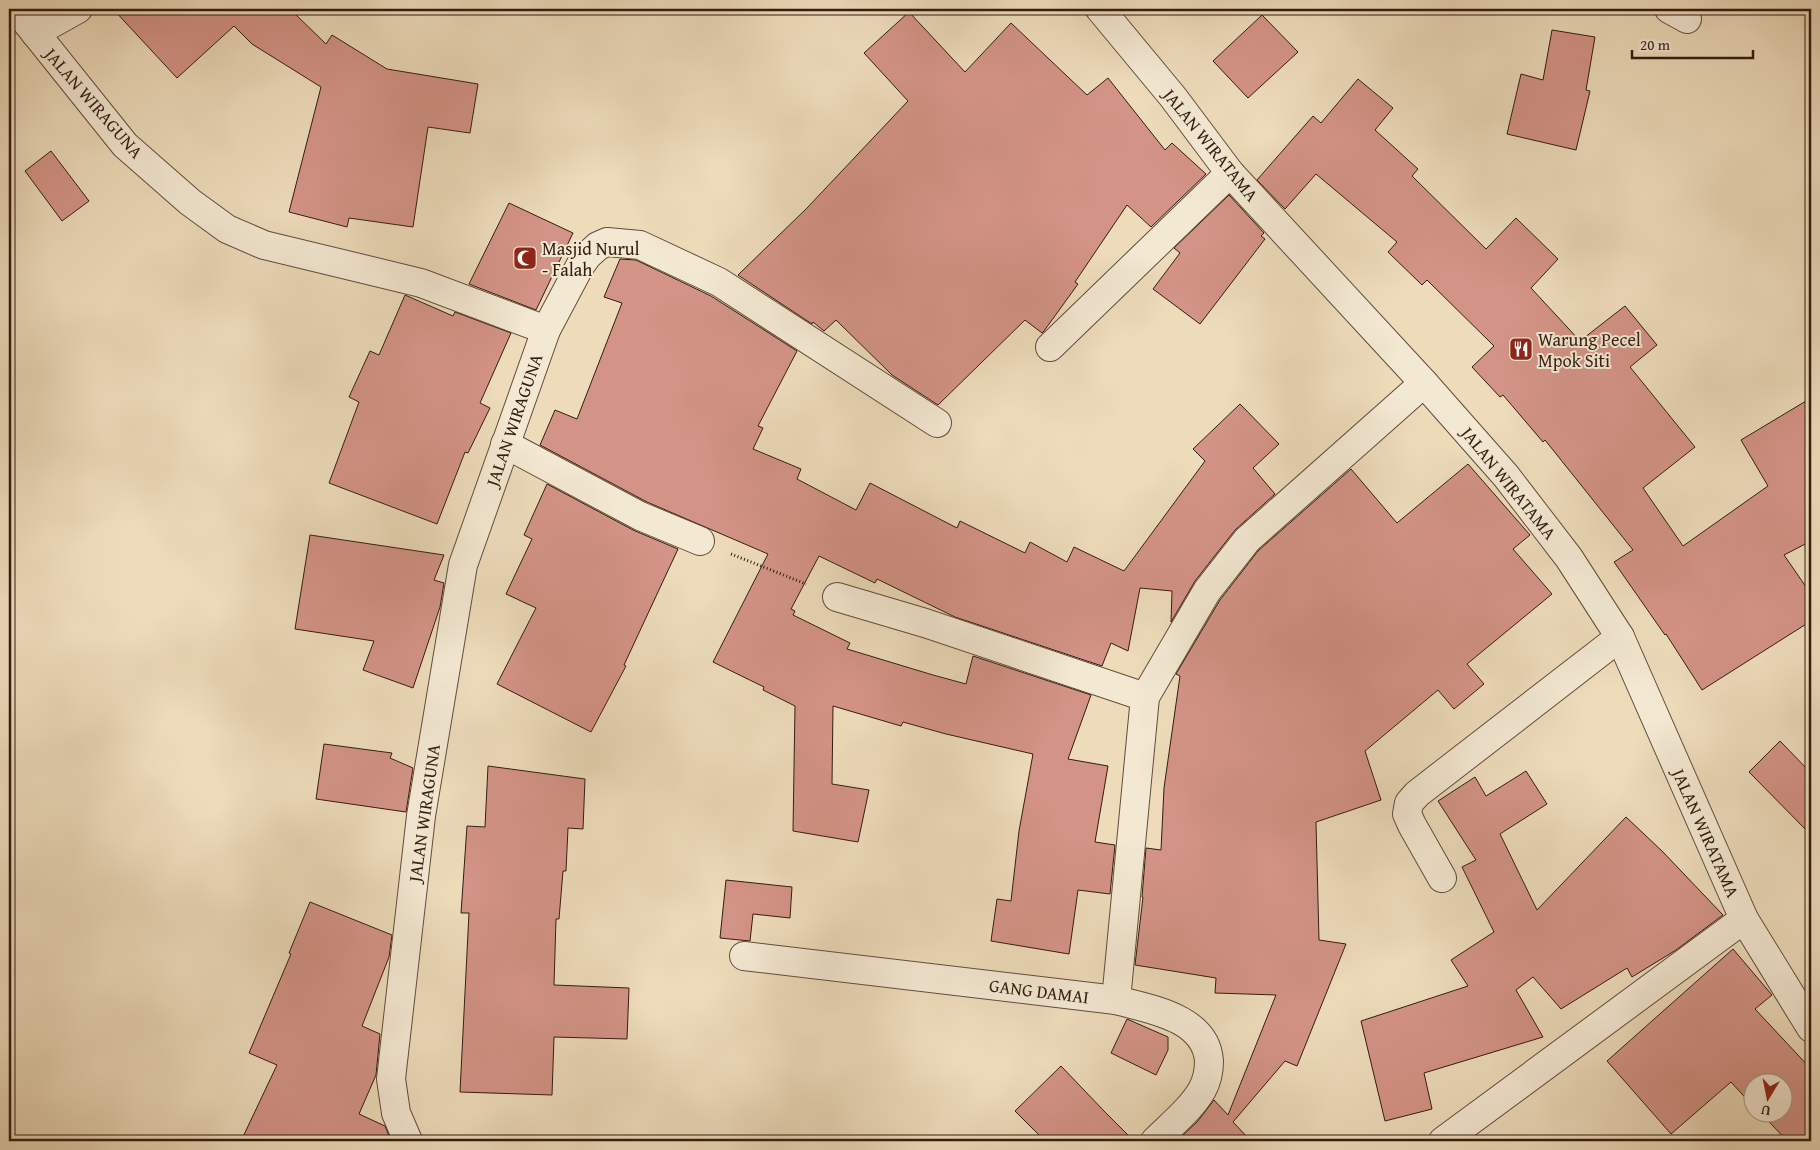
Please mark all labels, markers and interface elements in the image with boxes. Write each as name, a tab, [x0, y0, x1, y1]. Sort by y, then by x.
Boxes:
scale bar	[1632, 28, 1754, 60]
text: 20 m	[1640, 34, 1671, 55]
street label: JALAN WIRAGUNA	[37, 40, 150, 164]
street label: JALAN WIRATAMA	[1156, 81, 1265, 208]
place label: Masjid Nurul - Falah	[542, 235, 640, 283]
mosque icon: Masjid Nurul - Falah	[512, 245, 538, 271]
place label: Warung Pecel Mpok Siti	[1538, 326, 1641, 374]
restaurant icon: Warung Pecel Mpok Siti	[1508, 336, 1534, 362]
street label: JALAN WIRAGUNA	[478, 350, 549, 492]
street label: JALAN WIRATAMA	[1454, 419, 1563, 546]
street label: JALAN WIRAGUNA	[401, 742, 447, 886]
street label: JALAN WIRATAMA	[1665, 762, 1747, 902]
street label: GANG DAMAI	[988, 971, 1090, 1011]
north arrow	[1742, 1072, 1792, 1122]
text: U	[1759, 1100, 1772, 1121]

